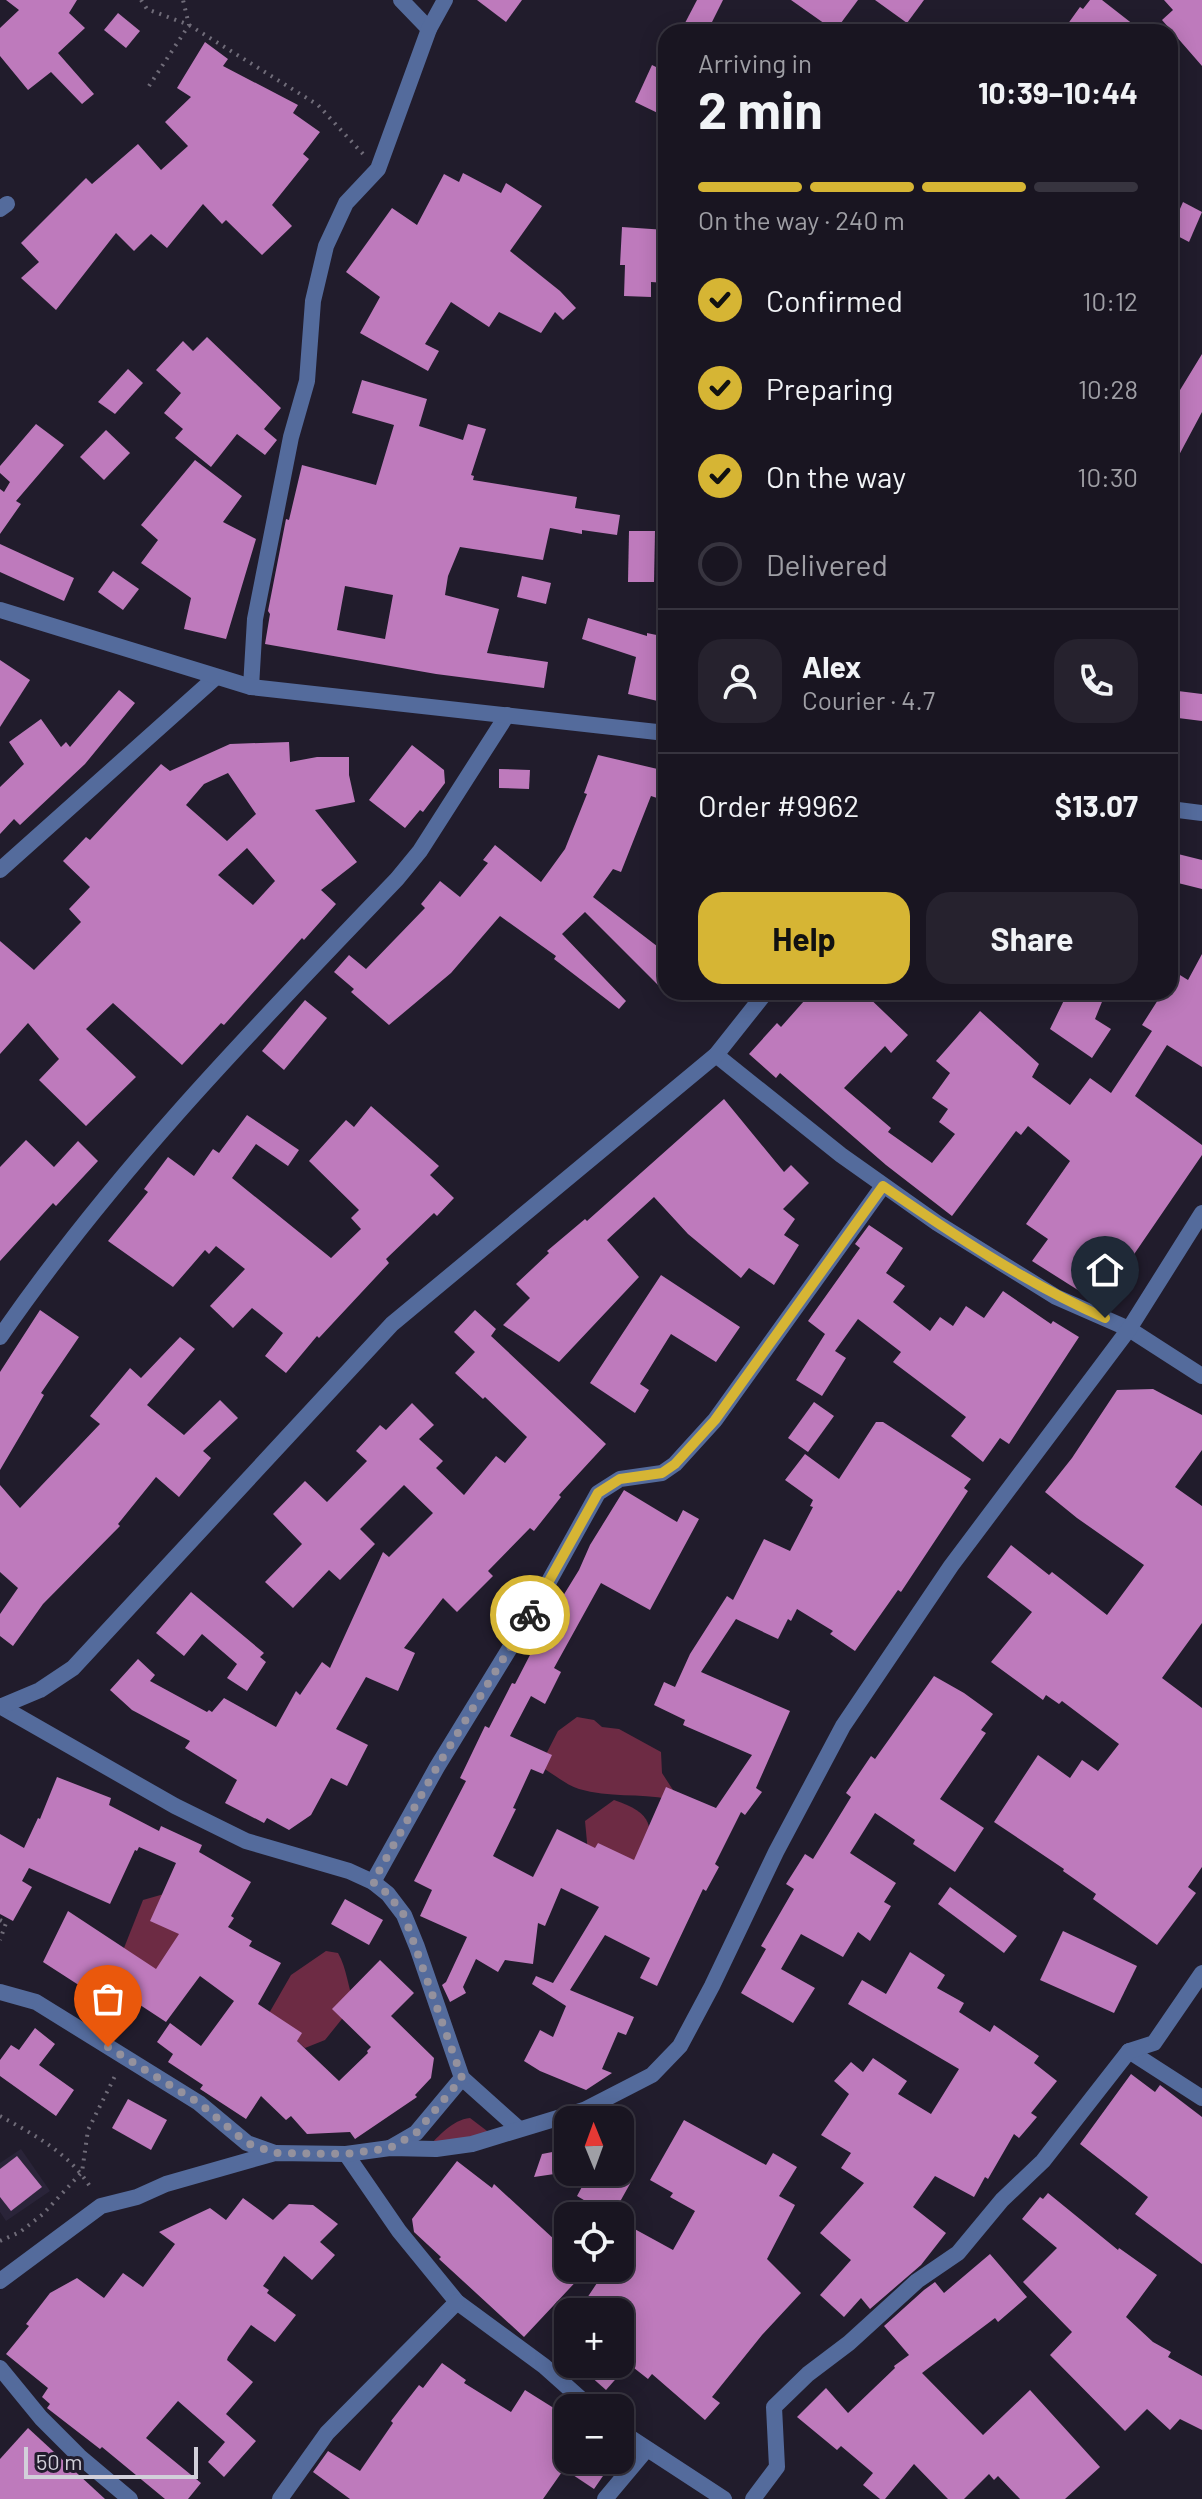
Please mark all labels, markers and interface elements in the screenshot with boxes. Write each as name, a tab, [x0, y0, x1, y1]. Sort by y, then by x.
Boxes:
text: Arriving in	[698, 47, 812, 78]
text: 10:39–10:44	[978, 74, 1138, 110]
text: 2 min	[698, 77, 823, 139]
text: On the way · 240 m	[698, 204, 905, 235]
icon: check	[698, 278, 742, 322]
text: Confirmed	[766, 282, 903, 318]
text: 10:12	[1082, 285, 1138, 316]
icon: check	[698, 366, 742, 410]
text: Preparing	[766, 370, 893, 406]
text: 10:28	[1078, 373, 1138, 404]
icon: check	[698, 454, 742, 498]
text: On the way	[766, 458, 906, 494]
text: 10:30	[1077, 461, 1138, 492]
text: Delivered	[766, 546, 888, 582]
button: person	[698, 639, 782, 723]
button: phone	[1054, 639, 1138, 723]
text: Alex	[802, 648, 861, 684]
text: Courier · 4.7	[802, 684, 935, 715]
text: Order #9962	[698, 787, 859, 823]
text: $13.07	[1055, 787, 1138, 823]
button: Help	[698, 892, 910, 984]
button: Share	[926, 892, 1138, 984]
pin	[1071, 1236, 1139, 1318]
icon: home	[1083, 1248, 1127, 1292]
courier	[490, 1575, 570, 1655]
icon: bike	[508, 1593, 552, 1637]
pin	[74, 1965, 142, 2047]
icon: bag	[86, 1977, 130, 2021]
north arrow	[554, 2106, 634, 2186]
map controls	[554, 2106, 634, 2474]
button: locate	[554, 2202, 634, 2282]
button: +	[554, 2298, 634, 2378]
button: −	[554, 2394, 634, 2474]
scale bar	[24, 2443, 198, 2479]
text: 50 m	[36, 2448, 82, 2474]

